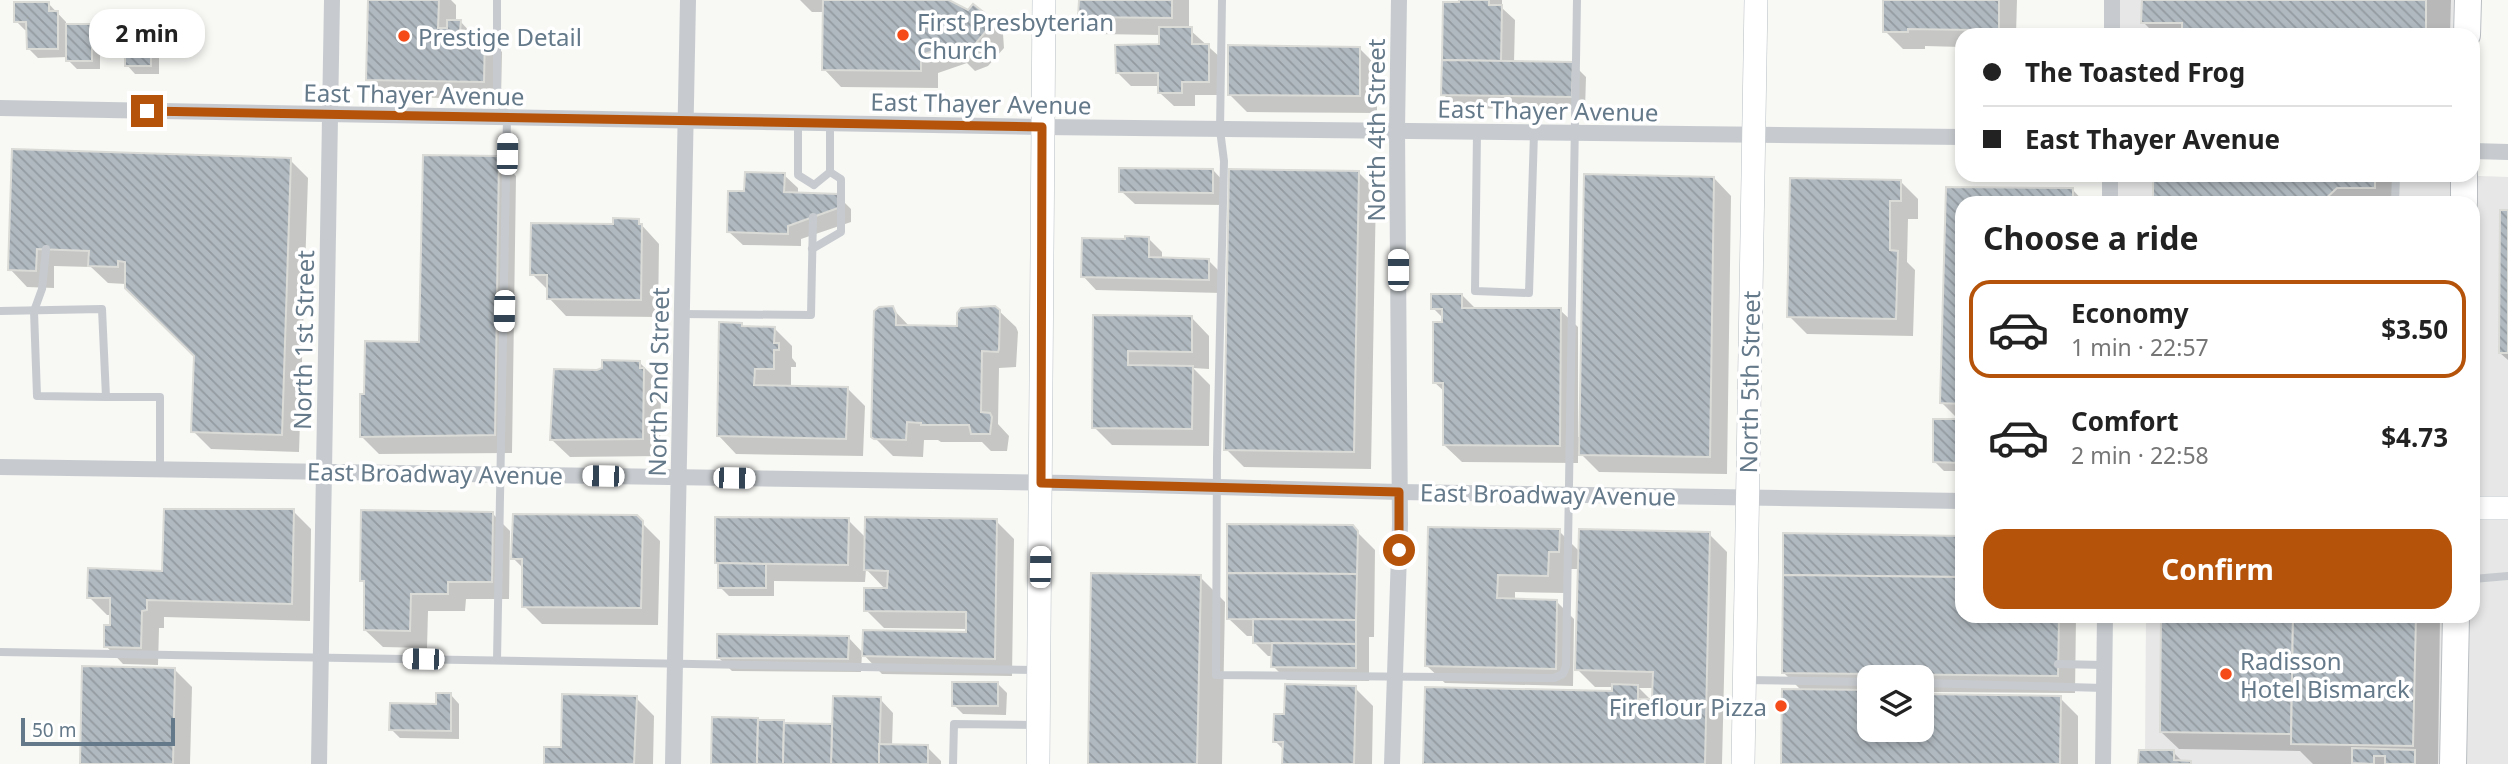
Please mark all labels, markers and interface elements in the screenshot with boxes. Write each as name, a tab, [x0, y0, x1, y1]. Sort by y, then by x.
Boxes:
place label: First Presbyterian Church	[917, 5, 1114, 66]
callout: 2 min	[89, 10, 205, 58]
text: 2 min	[115, 17, 179, 49]
place label: Prestige Detail	[418, 20, 582, 53]
marker: First Presbyterian Church	[895, 27, 911, 43]
marker: Prestige Detail	[396, 28, 412, 44]
street label: North 4th Street	[1359, 38, 1392, 221]
text: The Toasted Frog	[2025, 54, 2245, 90]
street label: East Thayer Avenue	[303, 76, 525, 112]
street label: East Thayer Avenue	[870, 85, 1092, 121]
street label: East Thayer Avenue	[1437, 92, 1659, 128]
route end	[131, 95, 163, 127]
text: East Thayer Avenue	[2025, 121, 2280, 157]
car	[497, 133, 518, 175]
text: Choose a ride	[1983, 216, 2199, 259]
car	[1388, 249, 1409, 291]
street label: North 1st Street	[285, 250, 321, 430]
street label: North 2nd Street	[640, 287, 676, 477]
car	[494, 290, 515, 332]
street label: North 5th Street	[1731, 290, 1767, 474]
text: Economy	[2071, 295, 2189, 331]
icon: car	[1987, 298, 2050, 361]
text: $3.50	[2381, 311, 2448, 347]
text: 1 min · 22:57	[2071, 331, 2209, 363]
text: Comfort	[2071, 403, 2179, 439]
icon: car	[1987, 406, 2050, 469]
text: $4.73	[2381, 419, 2448, 455]
text: 2 min · 22:58	[2071, 439, 2209, 471]
street label: East Broadway Avenue	[307, 454, 563, 492]
car	[582, 465, 625, 487]
car	[713, 467, 756, 489]
street label: East Broadway Avenue	[1420, 475, 1676, 513]
button: Confirm	[1983, 529, 2452, 609]
route start	[1383, 534, 1415, 566]
car	[1030, 546, 1051, 588]
place label: Radisson Hotel Bismarck	[2240, 644, 2410, 705]
car	[402, 648, 445, 670]
map controls	[1857, 665, 1934, 742]
button: layers	[1857, 665, 1934, 742]
marker: Radisson Hotel Bismarck	[2218, 666, 2234, 682]
place label: Fireflour Pizza	[1609, 690, 1767, 723]
marker: Fireflour Pizza	[1773, 698, 1789, 714]
scale bar	[21, 715, 175, 747]
text: 50 m	[32, 717, 76, 743]

